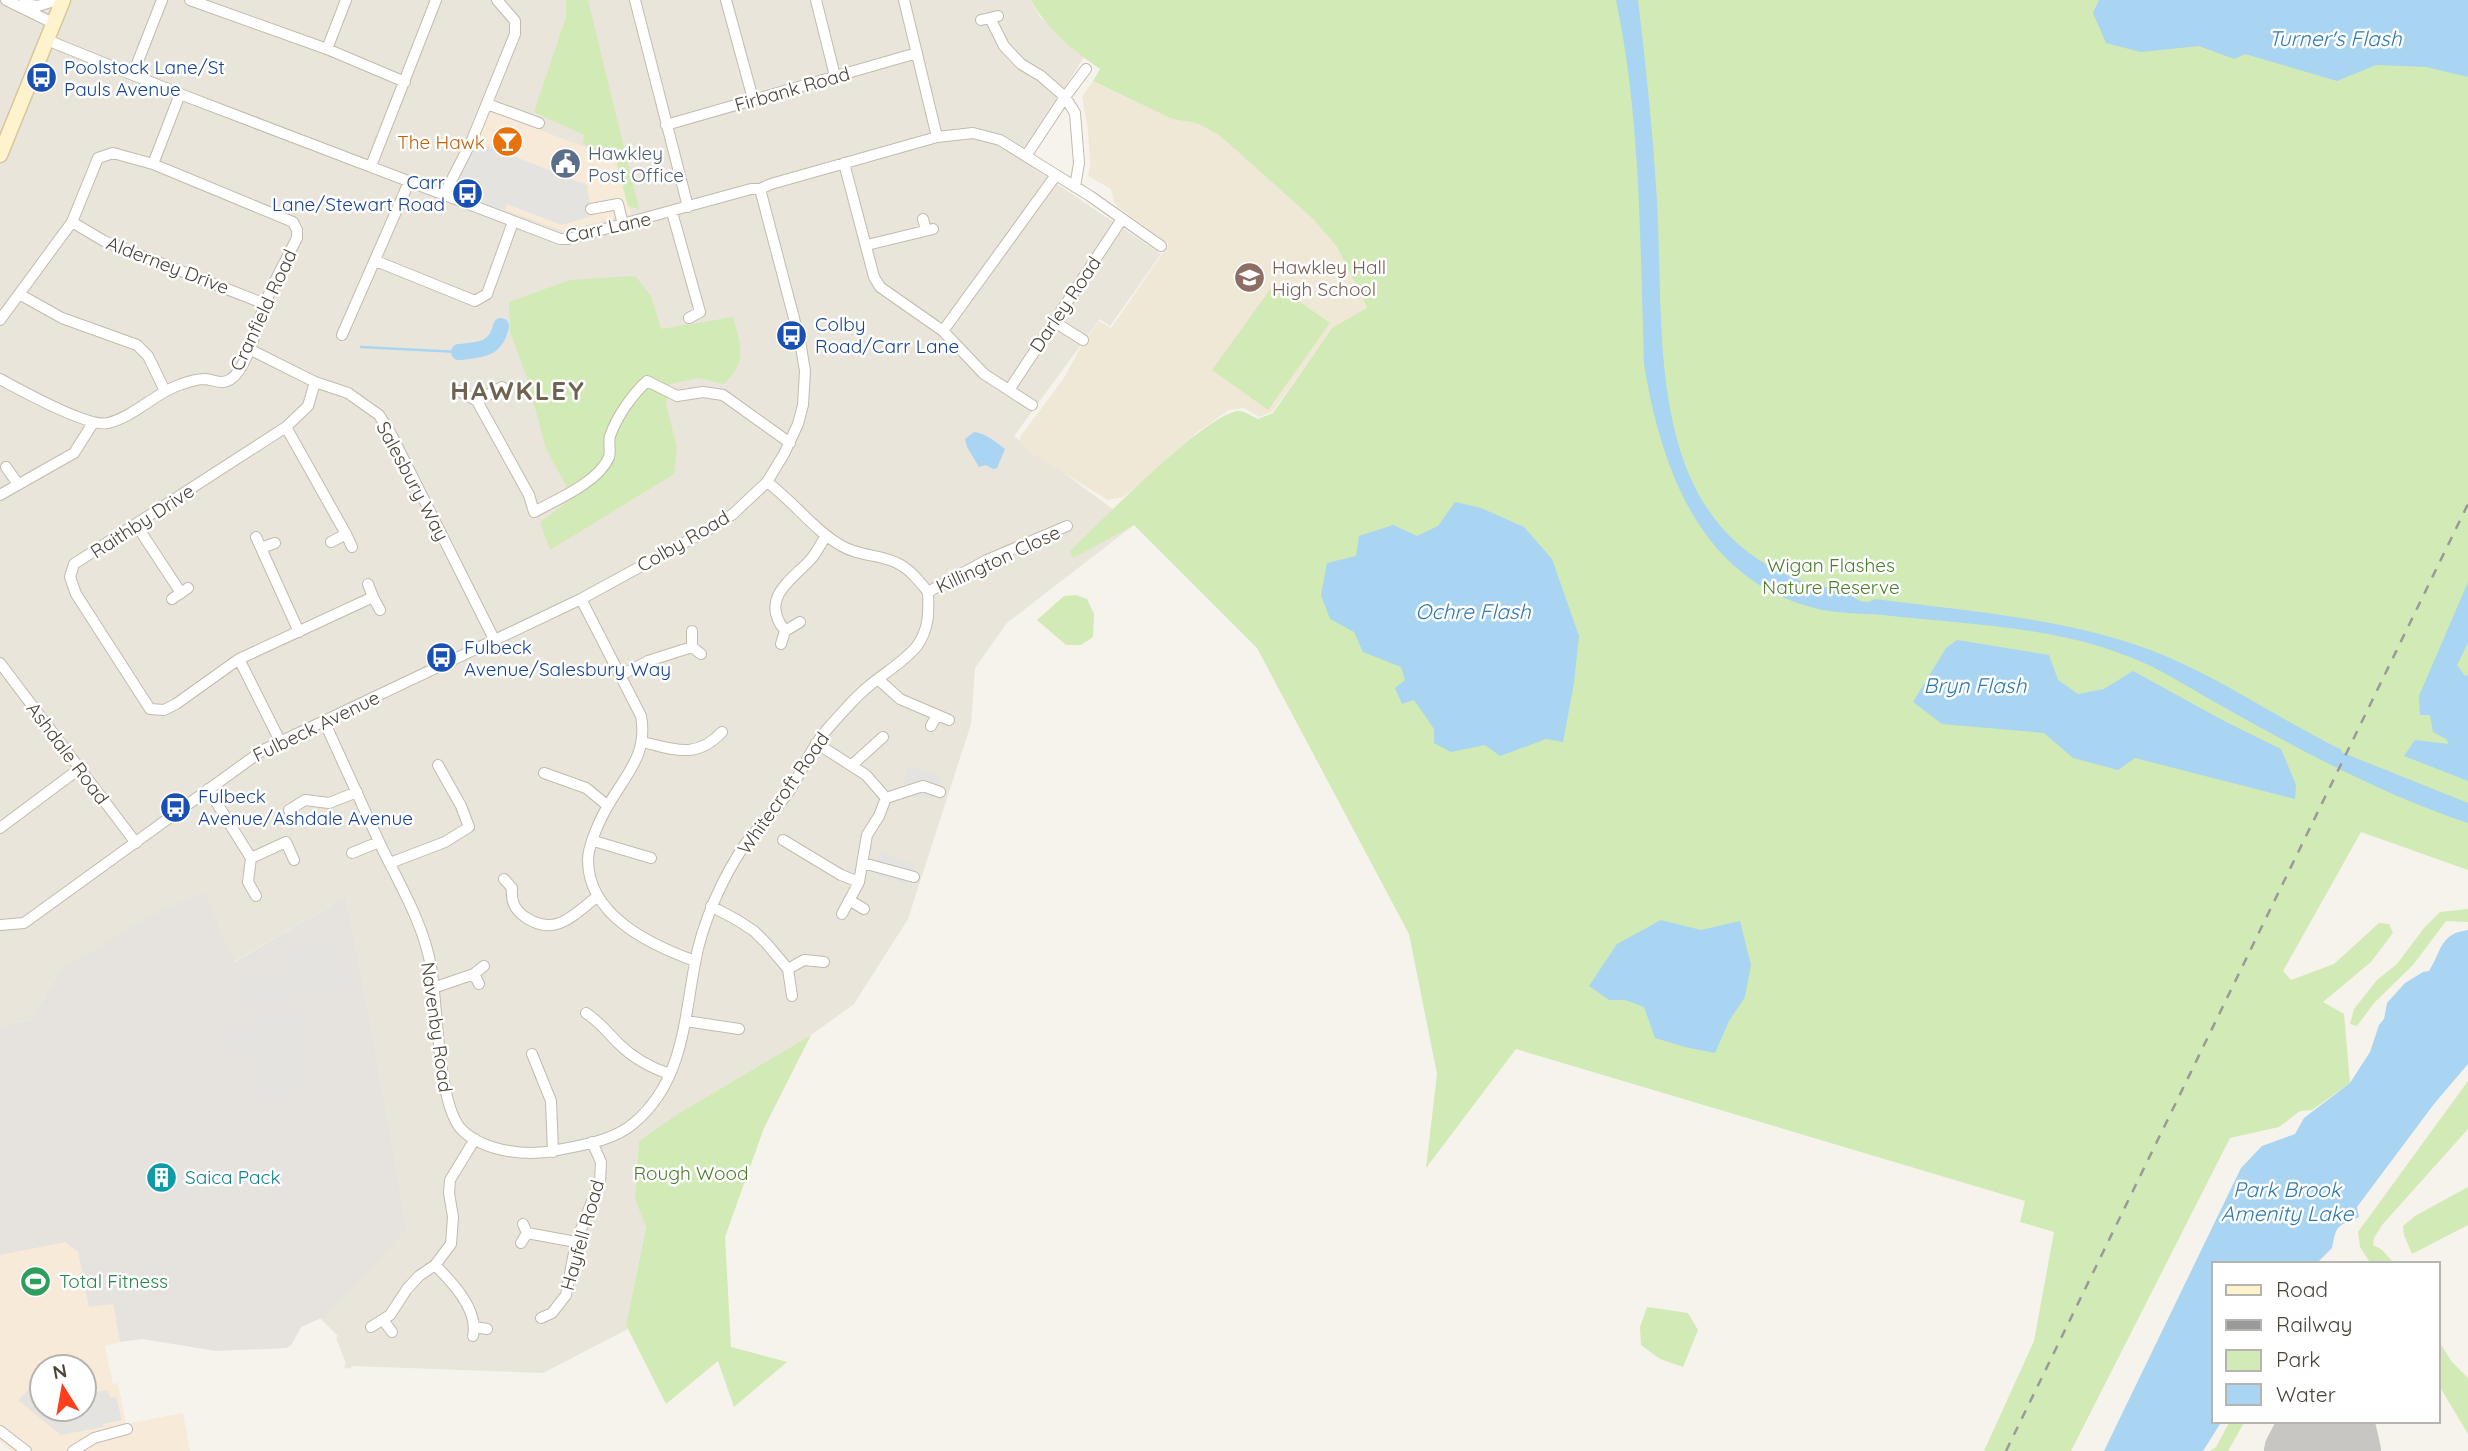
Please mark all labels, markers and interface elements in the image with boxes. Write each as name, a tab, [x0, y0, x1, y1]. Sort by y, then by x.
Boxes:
water label: Turner's Flash	[2268, 25, 2403, 51]
place label: Poolstock Lane/St Pauls Avenue	[64, 55, 225, 101]
bus stop icon: Poolstock Lane/St Pauls Avenue	[24, 61, 58, 95]
street label: Firbank Road	[732, 61, 852, 117]
bar icon: The Hawk	[491, 125, 525, 159]
place label: The Hawk	[397, 130, 485, 154]
place label: Hawkley Post Office	[588, 141, 684, 187]
public building icon: Hawkley Post Office	[548, 147, 582, 181]
place label: Carr Lane/Stewart Road	[272, 170, 446, 216]
bus stop icon: Carr Lane/Stewart Road	[451, 176, 485, 210]
street label: Carr Lane	[563, 206, 653, 248]
street label: Alderney Drive	[103, 231, 233, 299]
street label: Cranfield Road	[224, 245, 302, 375]
street label: Darley Road	[1024, 252, 1106, 356]
place label: Hawkley Hall High School	[1272, 255, 1386, 301]
school or university icon: Hawkley Hall High School	[1232, 261, 1266, 295]
place label: Colby Road/Carr Lane	[815, 312, 959, 358]
bus stop icon: Colby Road/Carr Lane	[775, 318, 809, 352]
district label: HAWKLEY	[450, 374, 586, 407]
street label: Salesbury Way	[371, 417, 455, 545]
street label: Raithby Drive	[86, 479, 198, 563]
street label: Colby Road	[632, 505, 734, 577]
street label: Killington Close	[932, 520, 1064, 598]
park label: Wigan Flashes Nature Reserve	[1762, 553, 1900, 599]
water label: Ochre Flash	[1415, 598, 1532, 624]
place label: Fulbeck Avenue/Salesbury Way	[464, 635, 671, 681]
bus stop icon: Fulbeck Avenue/Salesbury Way	[424, 641, 458, 675]
water label: Bryn Flash	[1924, 672, 2027, 698]
street label: Fulbeck Avenue	[249, 685, 383, 767]
street label: Ashdale Road	[22, 697, 114, 809]
street label: Whitecroft Road	[732, 727, 834, 859]
place label: Fulbeck Avenue/Ashdale Avenue	[198, 784, 413, 830]
bus stop icon: Fulbeck Avenue/Ashdale Avenue	[158, 790, 192, 824]
street label: Navenby Road	[416, 960, 458, 1094]
building icon: Saica Pack	[145, 1160, 179, 1194]
park label: Rough Wood	[633, 1161, 749, 1185]
place label: Saica Pack	[185, 1165, 281, 1189]
water label: Park Brook Amenity Lake	[2221, 1176, 2354, 1226]
street label: Hayfell Road	[555, 1177, 609, 1293]
legend	[2212, 1262, 2440, 1423]
sports icon: Total Fitness	[19, 1264, 53, 1298]
place label: Total Fitness	[59, 1269, 168, 1293]
text: Road	[2276, 1276, 2328, 1302]
text: Railway	[2276, 1311, 2352, 1337]
text: Park	[2276, 1346, 2320, 1372]
north arrow	[28, 1353, 98, 1423]
text: N	[51, 1358, 69, 1384]
text: Water	[2276, 1381, 2336, 1407]

